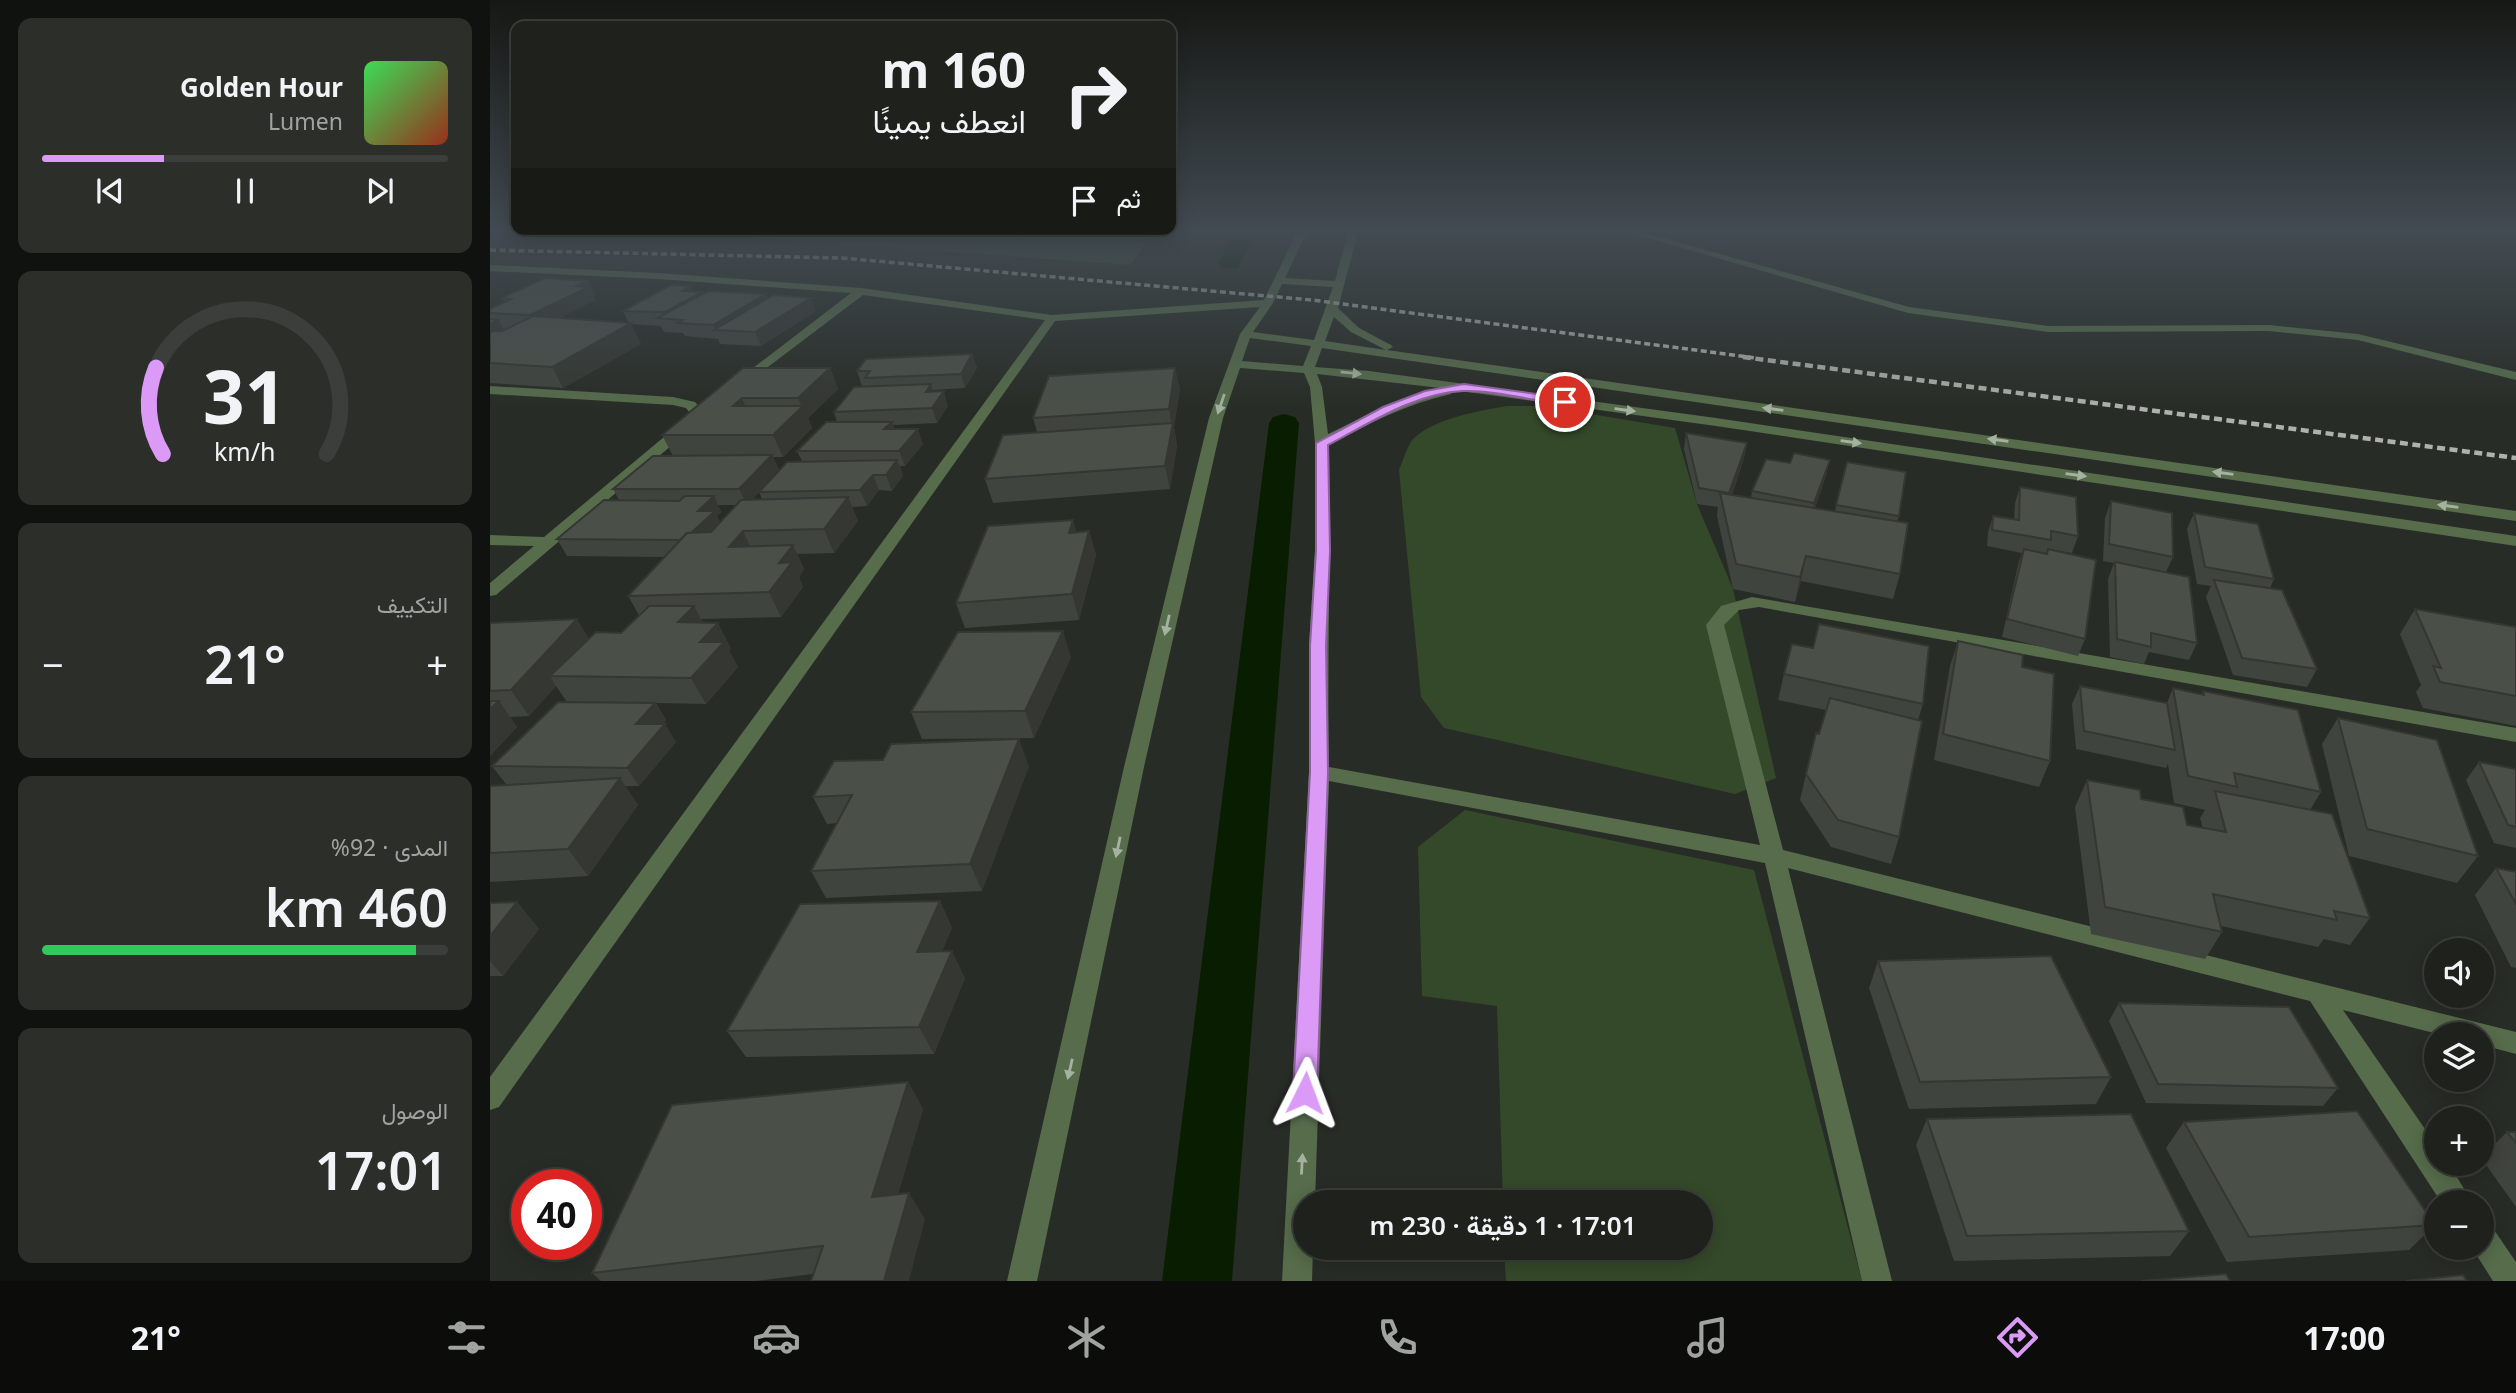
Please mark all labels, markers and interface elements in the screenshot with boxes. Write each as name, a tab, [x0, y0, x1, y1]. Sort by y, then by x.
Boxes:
text: 160 m	[881, 36, 1026, 102]
icon: right	[1050, 49, 1141, 140]
text: Golden Hour	[180, 69, 343, 105]
text: انعطف يمينًا	[872, 99, 1026, 142]
text: Lumen	[268, 105, 343, 137]
icon: previous	[91, 172, 129, 210]
icon: pause	[226, 172, 264, 210]
icon: next	[361, 172, 399, 210]
text: ثم	[1117, 180, 1141, 216]
icon: arrive	[1065, 182, 1103, 220]
text: 31	[203, 346, 287, 445]
one-way arrow	[1340, 368, 1362, 379]
pin	[1535, 372, 1595, 432]
icon: arrive	[1546, 383, 1584, 421]
one-way arrow	[1215, 393, 1226, 414]
one-way arrow	[1762, 403, 1784, 414]
one-way arrow	[1615, 404, 1637, 415]
text: km/h	[214, 434, 276, 468]
one-way arrow	[1987, 434, 2009, 445]
one-way arrow	[1840, 437, 1862, 448]
one-way arrow	[2212, 467, 2234, 478]
one-way arrow	[2065, 470, 2087, 481]
one-way arrow	[2437, 500, 2459, 511]
text: التكييف	[377, 588, 448, 620]
one-way arrow	[1161, 614, 1172, 636]
text: 21°	[204, 628, 286, 699]
text: −	[42, 638, 64, 690]
text: +	[426, 638, 448, 690]
text: المدى · 92%	[331, 831, 448, 863]
one-way arrow	[1112, 836, 1123, 858]
text: 460 km	[265, 871, 448, 942]
map controls	[2424, 938, 2494, 1260]
button: sound	[2424, 938, 2494, 1008]
button: layers	[2424, 1022, 2494, 1092]
position arrow	[1268, 1056, 1342, 1130]
one-way arrow	[1064, 1058, 1075, 1080]
text: الوصول	[382, 1094, 448, 1126]
button: +	[2424, 1106, 2494, 1176]
text: 17:01	[315, 1134, 448, 1205]
one-way arrow	[1297, 1153, 1308, 1175]
speed limit sign: 40	[511, 1169, 602, 1260]
button: −	[2424, 1190, 2494, 1260]
text: 17:01 · 1 دقيقة · 230 m	[1369, 1207, 1637, 1243]
icon: filters	[442, 1313, 491, 1362]
icon: car	[752, 1313, 801, 1362]
icon: climate	[1062, 1313, 1111, 1362]
icon: phone	[1373, 1313, 1422, 1362]
icon: music	[1683, 1313, 1732, 1362]
icon: directions	[1993, 1313, 2042, 1362]
text: 21°	[131, 1316, 181, 1359]
text: 17:00	[2303, 1316, 2385, 1359]

